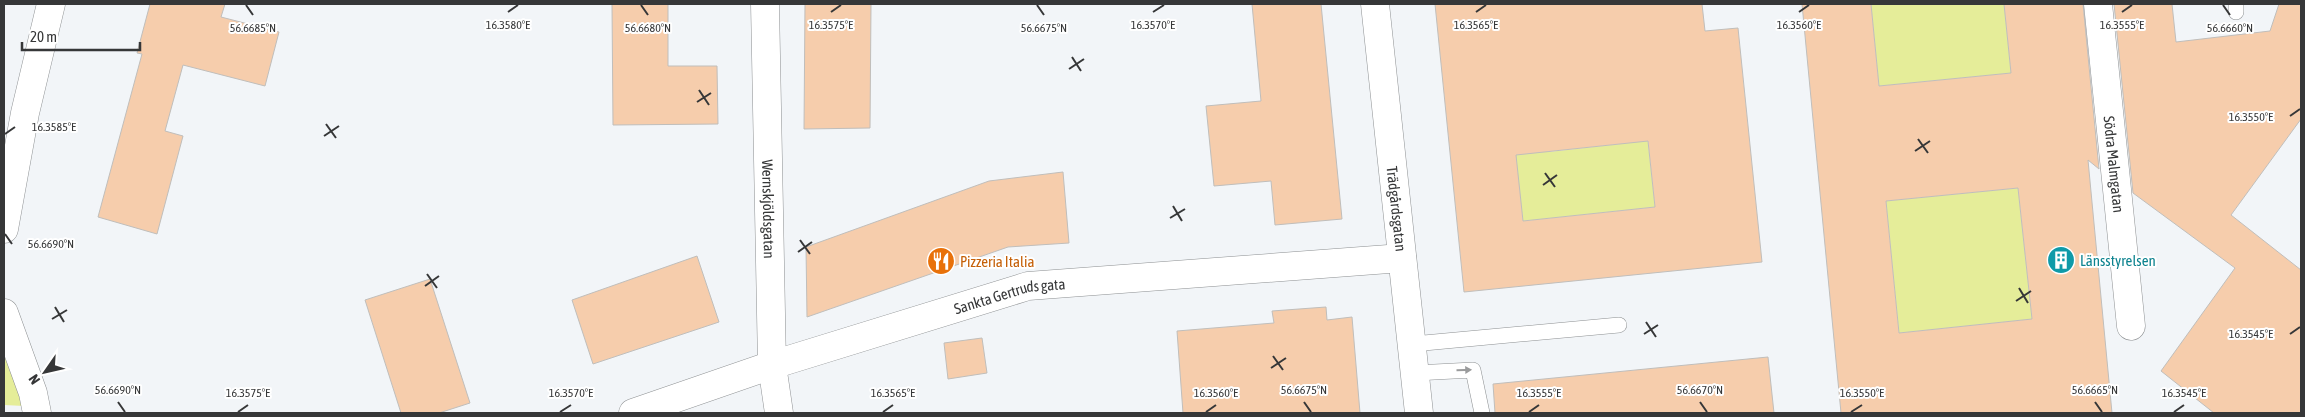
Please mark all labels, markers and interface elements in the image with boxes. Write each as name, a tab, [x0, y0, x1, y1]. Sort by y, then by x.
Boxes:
text: 16.3580°E	[486, 18, 530, 32]
text: 16.3575°E	[809, 18, 853, 32]
text: 16.3570°E	[1131, 18, 1175, 32]
text: 16.3565°E	[1454, 18, 1498, 32]
text: 16.3560°E	[1777, 18, 1821, 32]
text: 16.3555°E	[2100, 18, 2144, 32]
scale bar	[22, 20, 140, 52]
text: 56.6685°N	[230, 21, 276, 35]
text: 56.6680°N	[625, 21, 671, 35]
text: 56.6675°N	[1021, 21, 1067, 35]
text: 56.6660°N	[2207, 21, 2253, 35]
text: 20 m	[30, 28, 57, 45]
text: 16.3550°E	[2229, 110, 2273, 124]
street label: Södra Malmgatan	[2101, 115, 2128, 213]
text: 16.3585°E	[32, 120, 76, 134]
street label: Wernskjöldsgatan	[760, 159, 778, 259]
street label: Trädgårdsgatan	[1384, 165, 1410, 252]
text: 56.6690°N	[28, 237, 74, 251]
building icon: Länsstyrelsen	[2046, 245, 2076, 275]
restaurant icon: Pizzeria Italia	[926, 246, 956, 276]
place label: Länsstyrelsen	[2080, 252, 2156, 269]
place label: Pizzeria Italia	[960, 253, 1034, 270]
street label: Sankta Gertruds gata	[952, 275, 1066, 317]
text: 16.3545°E	[2229, 327, 2273, 341]
north arrow	[20, 347, 70, 397]
one-way arrow	[1456, 366, 1472, 374]
text: N	[25, 371, 43, 387]
text: 56.6690°N	[95, 383, 141, 397]
text: 56.6675°N	[1281, 383, 1327, 397]
text: 56.6670°N	[1677, 383, 1723, 397]
text: 56.6665°N	[2072, 383, 2118, 397]
text: 16.3575°E	[226, 386, 270, 400]
text: 16.3570°E	[549, 386, 593, 400]
text: 16.3565°E	[871, 386, 915, 400]
text: 16.3560°E	[1194, 386, 1238, 400]
text: 16.3555°E	[1517, 386, 1561, 400]
text: 16.3550°E	[1840, 386, 1884, 400]
text: 16.3545°E	[2162, 386, 2206, 400]

